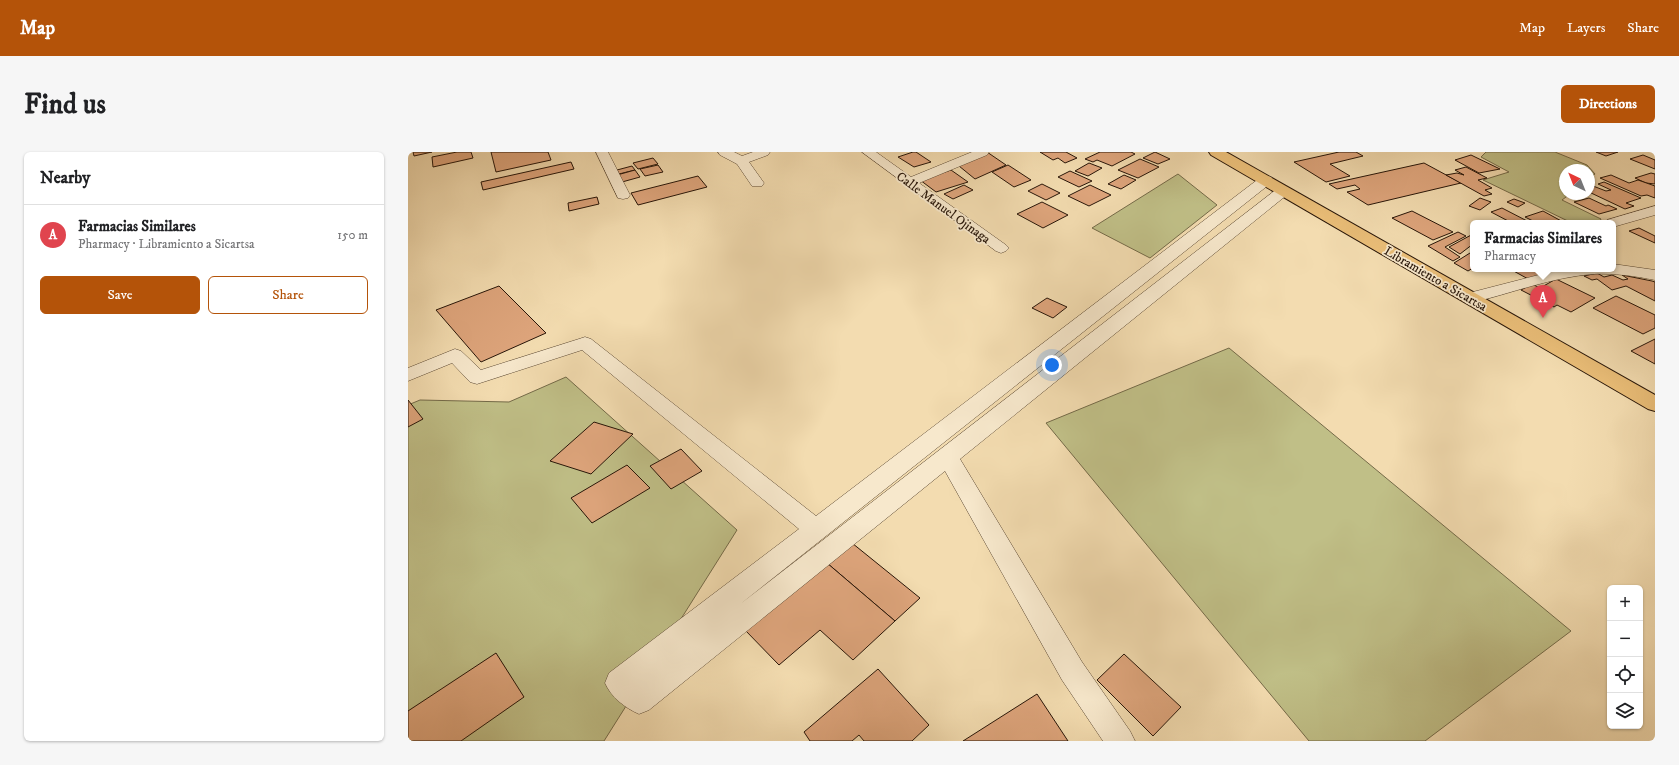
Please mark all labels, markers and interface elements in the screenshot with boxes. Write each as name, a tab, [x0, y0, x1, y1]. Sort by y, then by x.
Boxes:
text: Map	[20, 17, 55, 40]
text: Map	[1519, 19, 1545, 37]
text: Layers	[1567, 19, 1605, 37]
text: Share	[1627, 19, 1659, 37]
button: Directions	[1561, 85, 1655, 123]
text: Find us	[24, 87, 106, 122]
north arrow	[1559, 164, 1595, 200]
text: Nearby	[40, 167, 90, 189]
street label: Calle Manuel Ojinaga	[893, 168, 994, 248]
text: Farmacias Similares	[78, 217, 196, 236]
popup	[1470, 220, 1616, 272]
text: A	[49, 227, 57, 243]
text: 150 m	[337, 227, 368, 243]
text: Farmacias Similares	[1484, 229, 1602, 248]
text: Pharmacy · Libramiento a Sicartsa	[78, 236, 255, 252]
street label: Libramiento a Sicartsa	[1381, 243, 1490, 315]
text: Pharmacy	[1484, 248, 1536, 264]
button: Save	[40, 276, 200, 314]
button: Share	[208, 276, 368, 314]
pin: A	[1530, 285, 1556, 318]
your location	[1042, 355, 1062, 375]
map controls	[1607, 585, 1643, 729]
button: +	[1607, 585, 1643, 621]
button: −	[1607, 621, 1643, 657]
button: locate	[1607, 657, 1643, 693]
button: layers	[1607, 693, 1643, 729]

